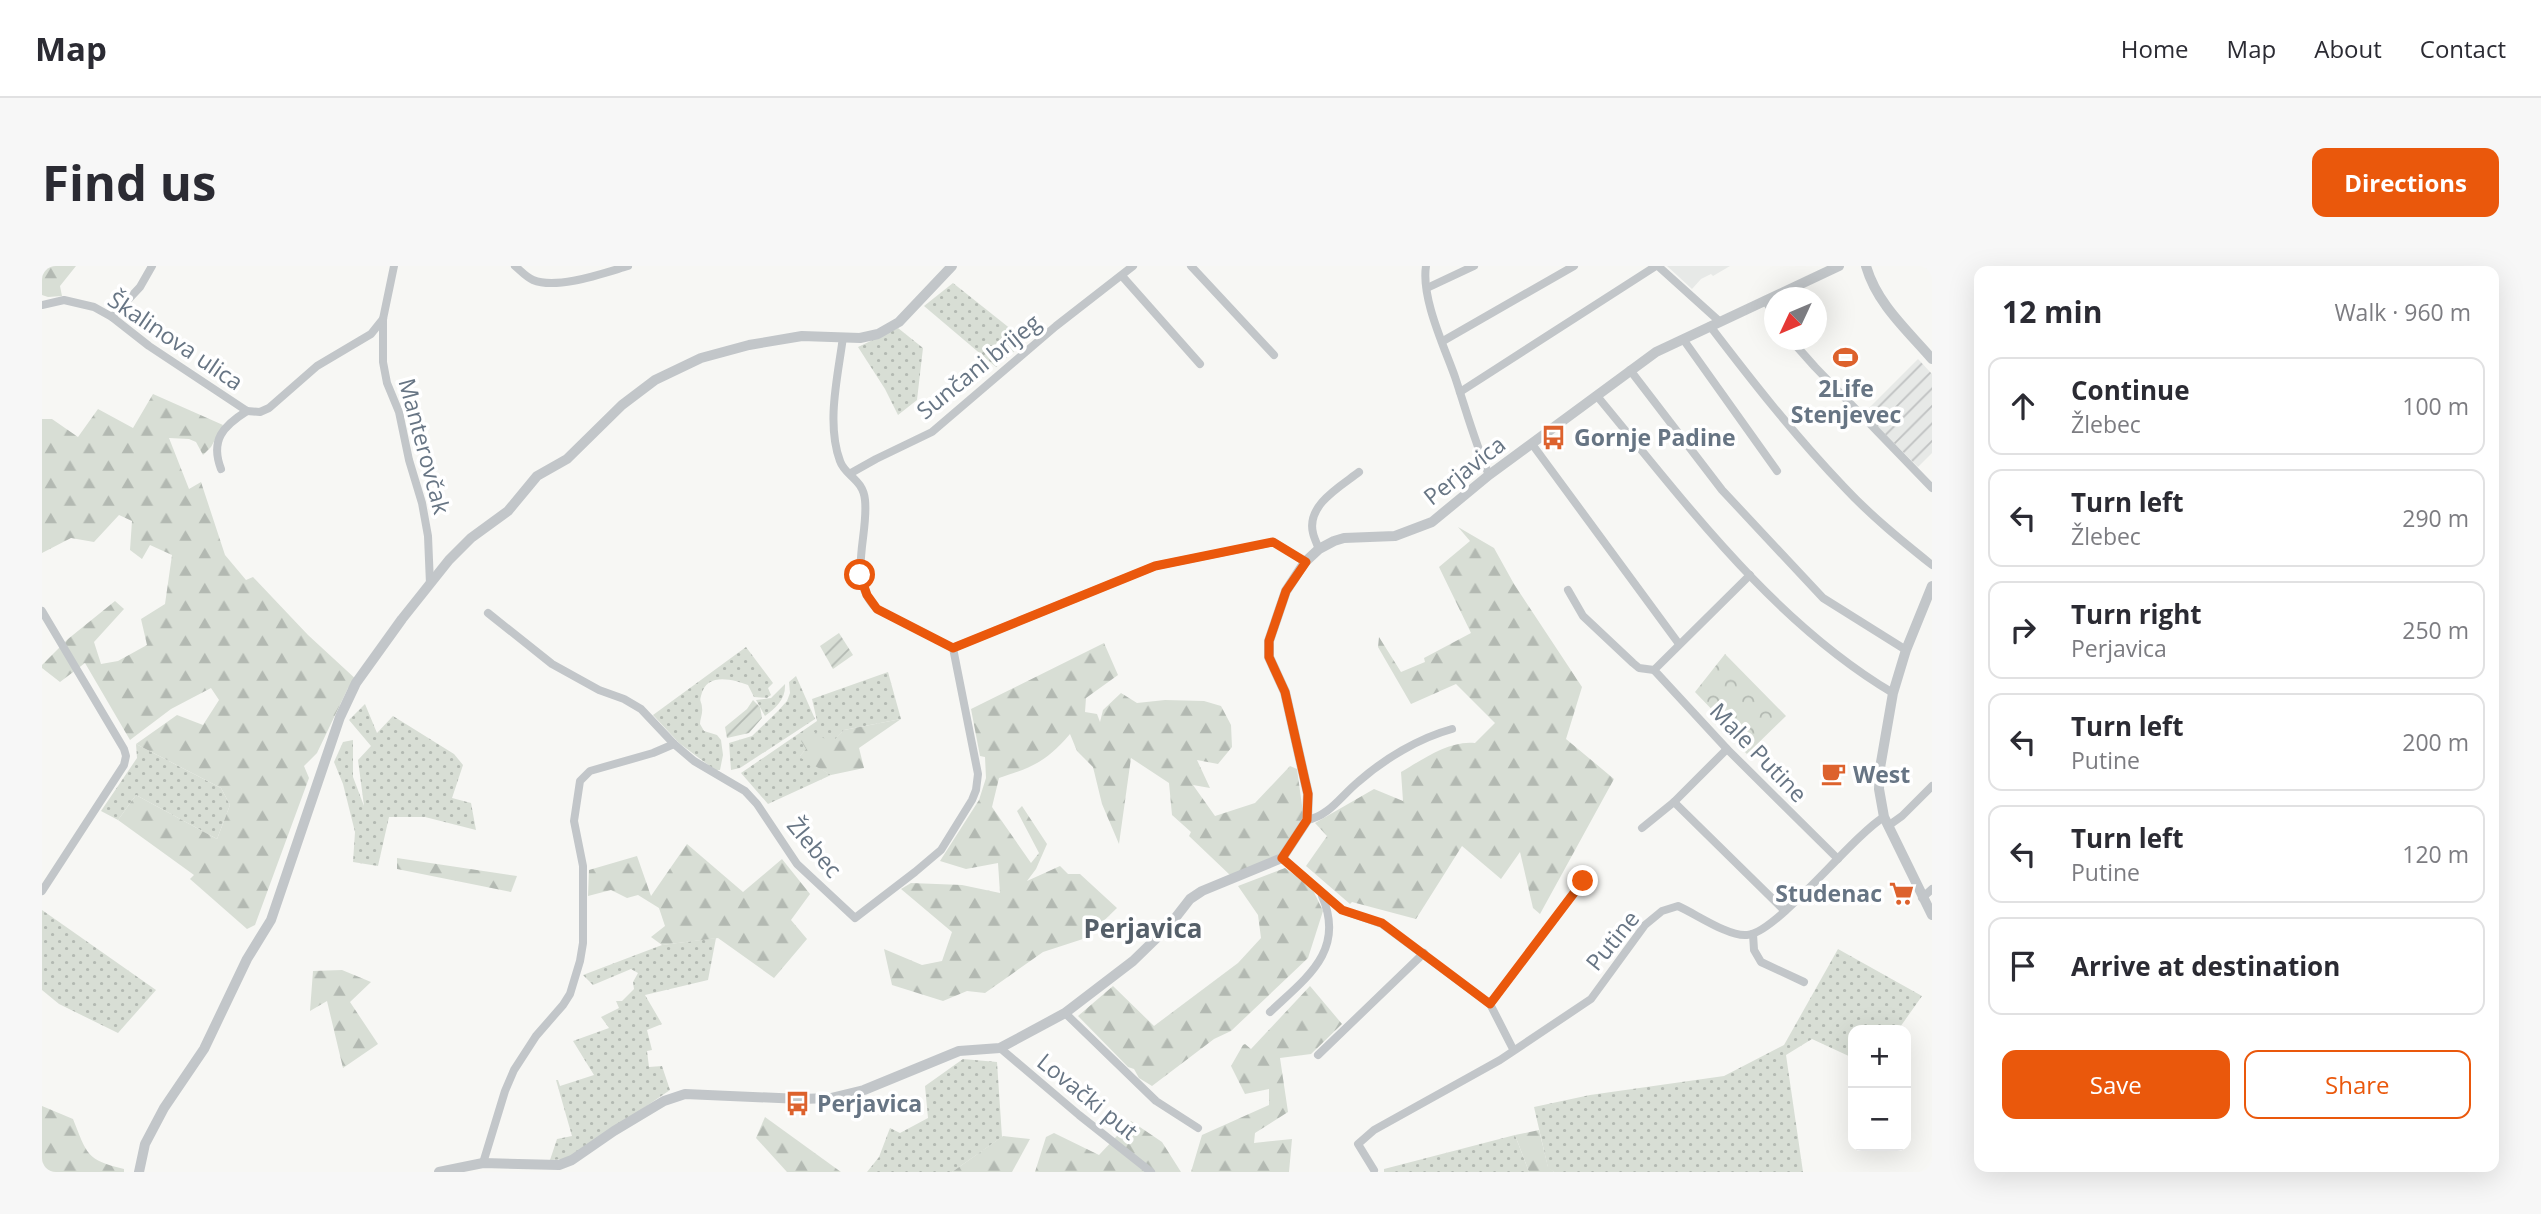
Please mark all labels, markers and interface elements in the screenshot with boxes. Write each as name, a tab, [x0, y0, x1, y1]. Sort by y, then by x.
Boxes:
text: Map	[35, 26, 107, 71]
text: Home	[2121, 32, 2189, 65]
text: Map	[2227, 32, 2276, 65]
text: About	[2314, 32, 2382, 65]
text: Contact	[2420, 32, 2506, 65]
button: Directions	[2312, 148, 2499, 217]
text: Find us	[42, 149, 216, 215]
street label: Škalinova ulica	[102, 283, 250, 397]
north arrow	[1764, 287, 1827, 350]
text: 12 min	[2002, 291, 2102, 332]
text: Walk · 960 m	[2334, 296, 2471, 328]
street label: Sunčani brijeg	[909, 306, 1047, 426]
sports icon: 2Life Stenjevec	[1832, 344, 1860, 372]
place label: 2Life Stenjevec	[1791, 372, 1901, 430]
text: Continue	[2071, 372, 2190, 408]
street label: Manterovčak	[392, 375, 458, 517]
icon: ahead	[2004, 387, 2042, 425]
text: 100 m	[2402, 390, 2469, 422]
text: Žlebec	[2071, 408, 2141, 440]
place label: Gornje Padine	[1574, 421, 1736, 453]
bus stop icon: Gornje Padine	[1540, 423, 1568, 451]
street label: Perjavica	[1416, 428, 1512, 512]
text: Turn left	[2071, 484, 2183, 520]
icon: left	[2004, 499, 2042, 537]
text: 290 m	[2402, 502, 2469, 534]
text: Žlebec	[2071, 520, 2141, 552]
route start	[844, 559, 875, 590]
text: Turn right	[2071, 596, 2202, 632]
icon: right	[2004, 611, 2042, 649]
text: 250 m	[2402, 614, 2469, 646]
text: Perjavica	[2071, 632, 2167, 664]
street label: Male Putine	[1703, 695, 1815, 809]
text: Turn left	[2071, 708, 2183, 744]
icon: left	[2004, 723, 2042, 761]
text: 200 m	[2402, 726, 2469, 758]
text: Putine	[2071, 744, 2140, 776]
place label: West	[1853, 758, 1910, 790]
cafe icon: West	[1819, 760, 1847, 788]
street label: Žlebec	[780, 810, 850, 884]
text: Turn left	[2071, 820, 2183, 856]
icon: left	[2004, 835, 2042, 873]
text: 120 m	[2402, 838, 2469, 870]
text: Putine	[2071, 856, 2140, 888]
route end	[1567, 865, 1598, 896]
place label: Studenac	[1775, 877, 1882, 909]
supermarket icon: Studenac	[1888, 879, 1916, 907]
street label: Putine	[1578, 903, 1646, 977]
district label: Perjavica	[1084, 910, 1202, 946]
icon: arrive	[2004, 947, 2042, 985]
text: Arrive at destination	[2071, 948, 2340, 984]
map controls	[1848, 1025, 1911, 1151]
button: +	[1848, 1025, 1911, 1088]
street label: Lovački put	[1031, 1045, 1145, 1147]
button: Save	[2002, 1050, 2230, 1119]
button: Share	[2244, 1050, 2471, 1119]
place label: Perjavica	[817, 1087, 922, 1119]
button: −	[1848, 1088, 1911, 1151]
bus stop icon: Perjavica	[783, 1089, 811, 1117]

